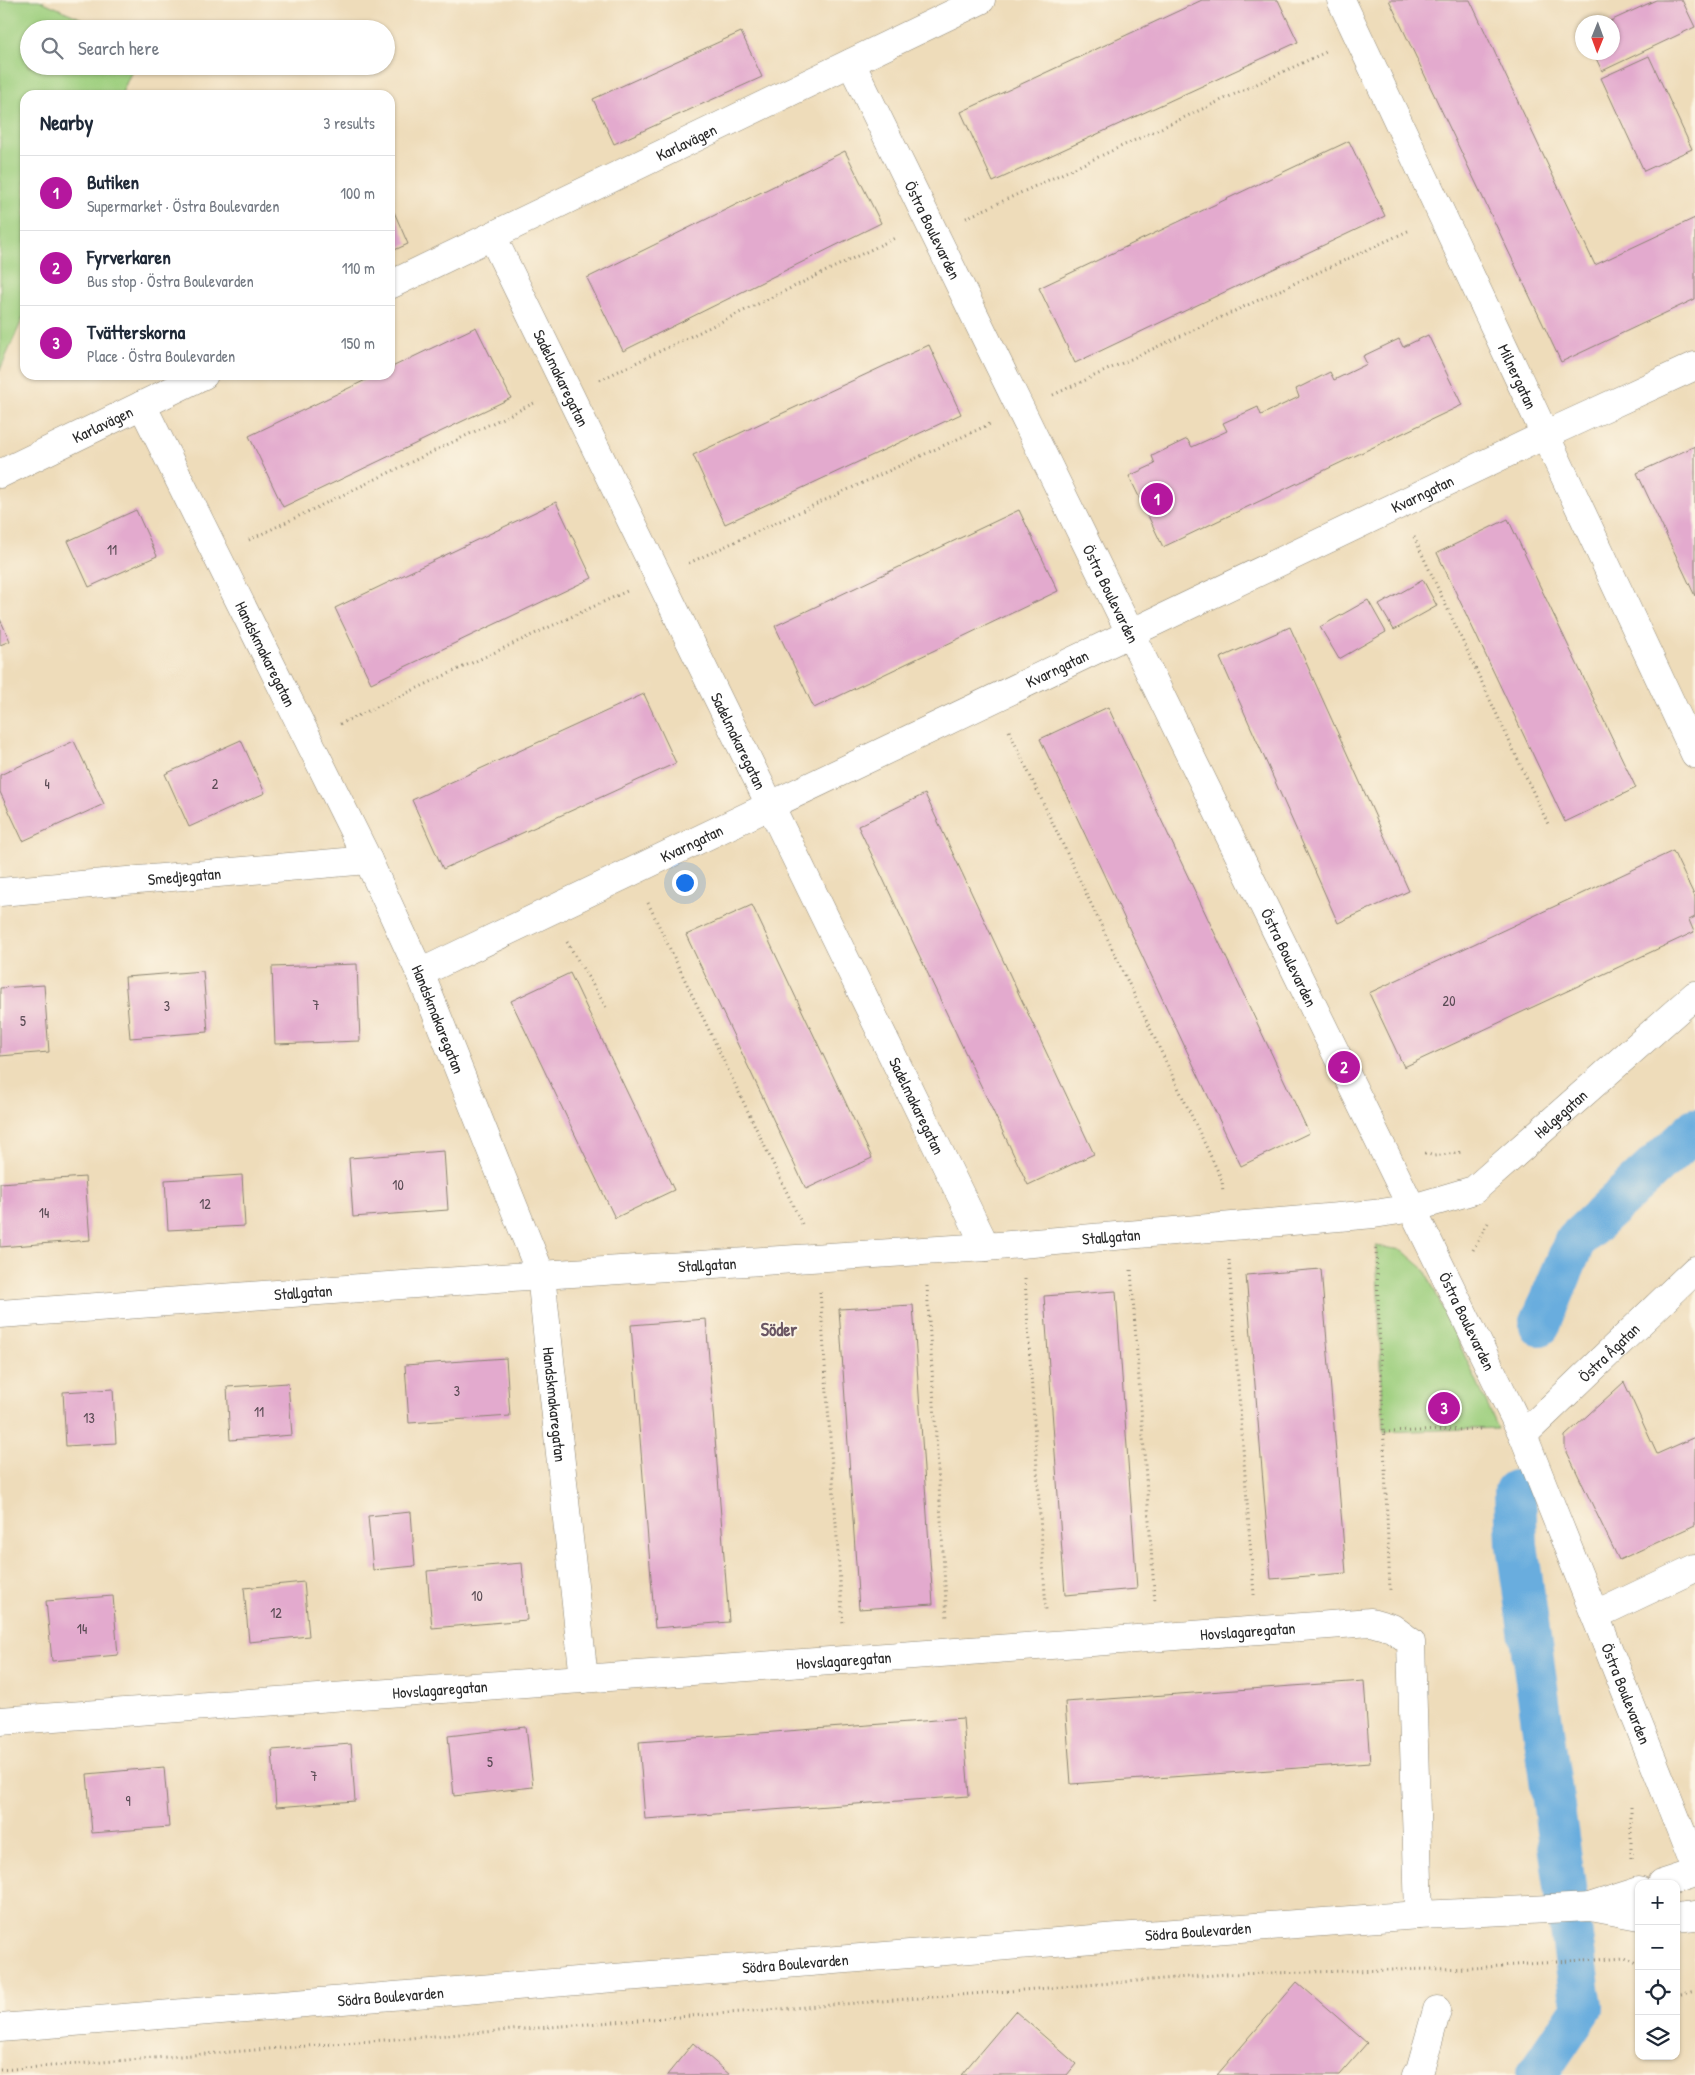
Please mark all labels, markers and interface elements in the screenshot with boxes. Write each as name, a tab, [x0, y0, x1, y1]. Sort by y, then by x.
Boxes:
north arrow	[1575, 15, 1620, 60]
search box	[20, 20, 395, 75]
icon: search	[38, 34, 66, 62]
text: Search here	[78, 35, 159, 61]
text: Nearby	[40, 108, 93, 137]
text: 3 results	[323, 112, 375, 134]
street label: Karlavägen	[652, 118, 720, 166]
text: Butiken	[87, 169, 139, 195]
street label: Östra Boulevarden	[899, 177, 966, 283]
text: 1	[53, 182, 59, 204]
text: 100 m	[340, 182, 375, 204]
text: Supermarket · Östra Boulevarden	[87, 195, 279, 217]
text: Fyrverkaren	[87, 244, 171, 270]
text: 2	[52, 257, 60, 279]
text: 110 m	[342, 257, 375, 279]
text: Bus stop · Östra Boulevarden	[87, 270, 254, 292]
text: Tvätterskorna	[87, 319, 185, 345]
street label: Sadelmakaregatan	[528, 326, 594, 430]
text: 3	[52, 332, 60, 354]
text: 150 m	[341, 332, 375, 354]
street label: Milnergatan	[1493, 340, 1543, 413]
text: Place · Östra Boulevarden	[87, 345, 235, 367]
street label: Karlavägen	[69, 400, 137, 448]
street label: Kvarngatan	[1387, 469, 1457, 518]
pin: 1	[1141, 480, 1173, 518]
house number: 11	[107, 540, 117, 559]
street label: Östra Boulevarden	[1078, 541, 1144, 647]
street label: Handskmakaregatan	[230, 598, 301, 710]
street label: Kvarngatan	[1022, 644, 1092, 693]
street label: Sadelmakaregatan	[706, 689, 772, 793]
house number: 4	[44, 774, 50, 793]
house number: 2	[212, 774, 219, 793]
street label: Kvarngatan	[657, 819, 726, 867]
street label: Smedjegatan	[147, 862, 222, 890]
your location	[672, 870, 698, 896]
street label: Östra Boulevarden	[1256, 905, 1323, 1010]
street label: Handskmakaregatan	[407, 961, 470, 1077]
house number: 20	[1443, 991, 1455, 1010]
house number: 7	[313, 995, 320, 1014]
house number: 3	[164, 996, 170, 1015]
house number: 5	[20, 1011, 26, 1030]
pin: 2	[1328, 1048, 1360, 1086]
street label: Sadelmakaregatan	[884, 1053, 950, 1158]
street label: Helgegatan	[1529, 1084, 1592, 1143]
house number: 10	[392, 1175, 404, 1194]
house number: 12	[199, 1194, 211, 1213]
house number: 14	[39, 1203, 49, 1222]
street label: Stallgatan	[1081, 1223, 1141, 1250]
street label: Stallgatan	[677, 1252, 737, 1277]
street label: Östra Boulevarden	[1434, 1268, 1501, 1374]
street label: Stallgatan	[273, 1279, 333, 1305]
district label: Söder	[761, 1317, 797, 1342]
street label: Östra Ågatan	[1573, 1318, 1644, 1387]
street label: Handskmakaregatan	[538, 1346, 572, 1463]
house number: 3	[454, 1381, 460, 1400]
pin: 3	[1428, 1389, 1460, 1427]
house number: 11	[254, 1402, 264, 1421]
house number: 13	[83, 1408, 95, 1427]
house number: 10	[471, 1586, 483, 1605]
house number: 12	[270, 1603, 282, 1622]
street label: Hovslagaregatan	[1199, 1616, 1296, 1645]
house number: 14	[77, 1619, 87, 1638]
street label: Östra Boulevarden	[1596, 1640, 1656, 1747]
street label: Hovslagaregatan	[795, 1646, 892, 1674]
street label: Hovslagaregatan	[391, 1675, 488, 1704]
house number: 5	[487, 1752, 493, 1771]
house number: 7	[311, 1766, 318, 1785]
house number: 9	[125, 1791, 131, 1810]
map controls	[1635, 1880, 1680, 2060]
button: +	[1635, 1880, 1680, 1925]
street label: Södra Boulevarden	[1144, 1916, 1252, 1946]
button: −	[1635, 1925, 1680, 1970]
street label: Södra Boulevarden	[741, 1948, 849, 1979]
button: locate	[1635, 1970, 1680, 2015]
street label: Södra Boulevarden	[337, 1981, 445, 2011]
button: layers	[1635, 2015, 1680, 2060]

